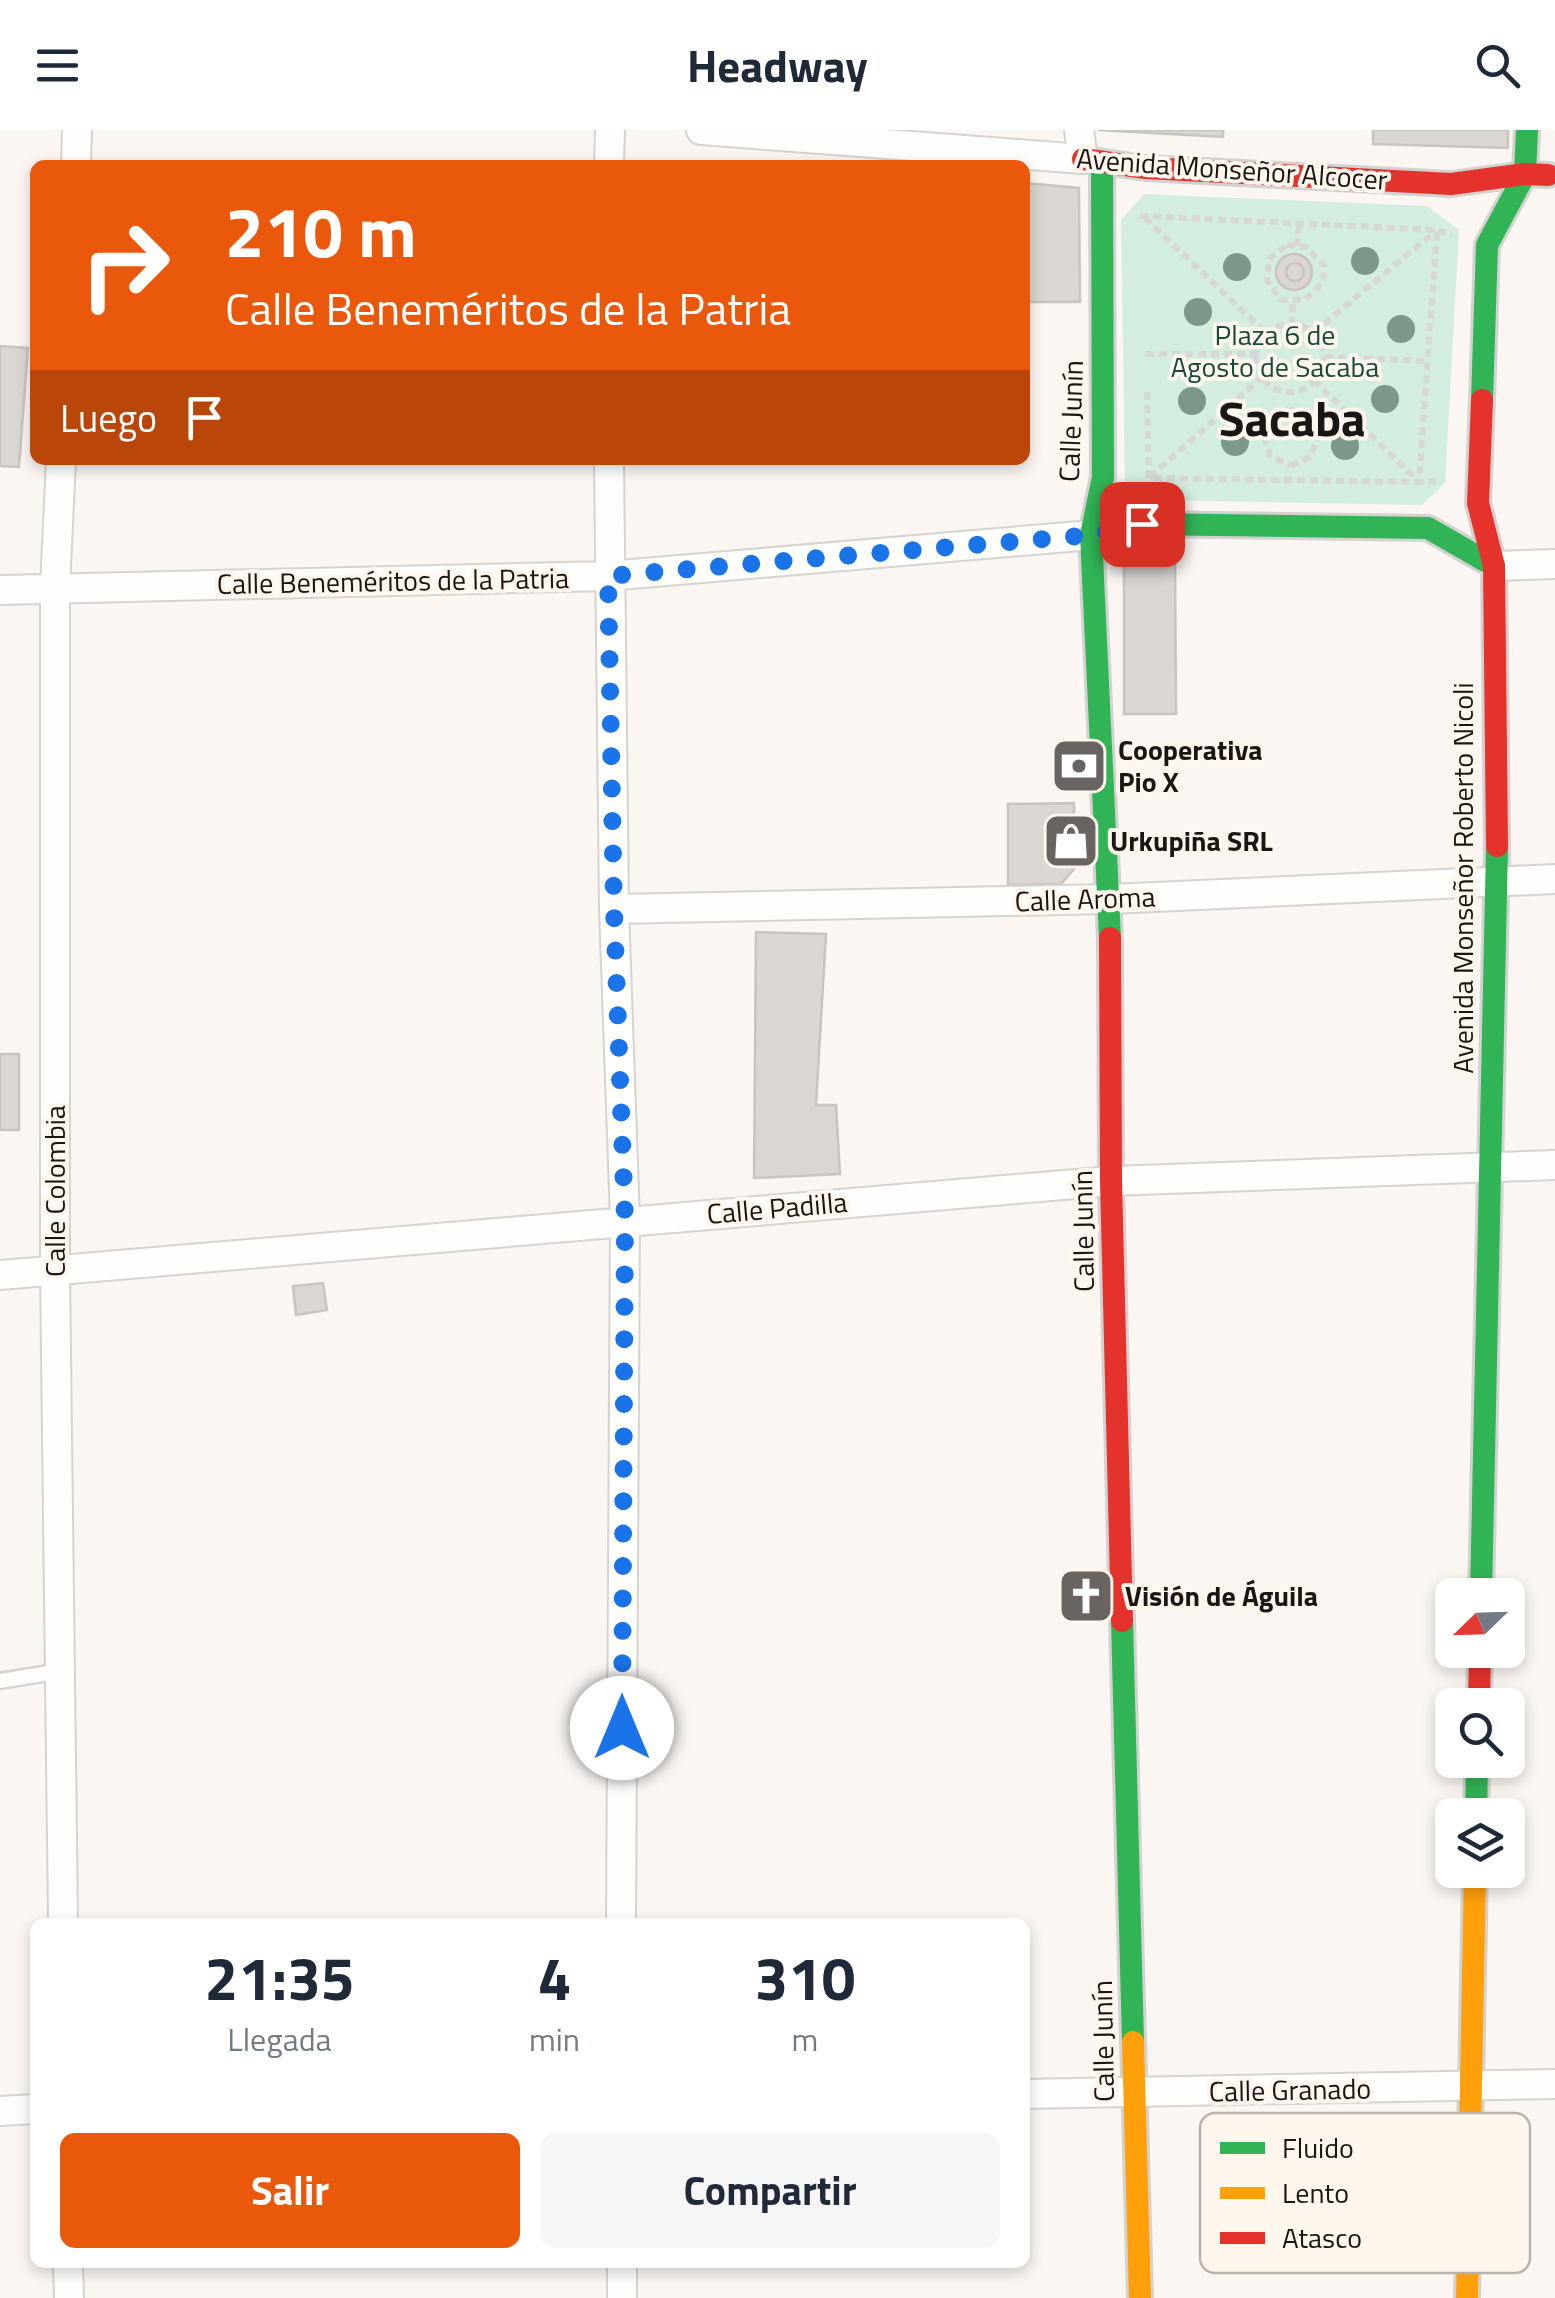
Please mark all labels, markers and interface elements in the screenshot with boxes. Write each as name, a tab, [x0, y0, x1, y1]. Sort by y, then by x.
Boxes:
text: Headway	[687, 31, 868, 99]
icon: menu	[30, 38, 85, 93]
icon: search	[1470, 38, 1525, 93]
street label: Avenida Monseñor Alcocer	[1075, 136, 1389, 201]
text: 210 m	[225, 178, 417, 284]
icon: right	[60, 200, 190, 330]
text: Calle Beneméritos de la Patria	[225, 274, 791, 342]
park label: Plaza 6 de Agosto de Sacaba	[1171, 313, 1379, 388]
street label: Calle Junín	[1047, 359, 1094, 483]
district label: Sacaba	[1218, 382, 1366, 455]
text: Luego	[60, 389, 157, 447]
icon: arrive	[177, 390, 232, 445]
pin	[1100, 482, 1185, 567]
icon: arrive	[1115, 497, 1170, 552]
street label: Calle Beneméritos de la Patria	[217, 556, 569, 605]
street label: Avenida Monseñor Roberto Nicoli	[1441, 682, 1484, 1074]
place label: Cooperativa Pio X	[1118, 728, 1263, 803]
bank icon: Cooperativa Pio X	[1049, 736, 1109, 796]
shop icon: Urkupiña SRL	[1041, 811, 1101, 871]
place label: Urkupiña SRL	[1110, 819, 1273, 862]
street label: Calle Aroma	[1014, 875, 1156, 922]
street label: Calle Colombia	[33, 1105, 76, 1277]
street label: Calle Junín	[1060, 1170, 1105, 1292]
street label: Calle Padilla	[705, 1180, 849, 1235]
church icon: Visión de Águila	[1056, 1566, 1116, 1626]
place label: Visión de Águila	[1125, 1574, 1318, 1617]
north arrow	[1435, 1578, 1525, 1668]
map controls	[1435, 1578, 1525, 1888]
position arrow	[570, 1676, 674, 1780]
button: search	[1435, 1688, 1525, 1778]
button: layers	[1435, 1798, 1525, 1888]
text: 21:35	[205, 1932, 354, 2023]
text: 4	[538, 1932, 571, 2023]
text: 310	[755, 1932, 855, 2023]
street label: Calle Junín	[1080, 1980, 1125, 2102]
text: Llegada	[227, 2015, 332, 2063]
text: min	[529, 2015, 580, 2063]
text: m	[792, 2015, 818, 2063]
street label: Calle Granado	[1209, 2067, 1371, 2112]
legend	[1200, 2113, 1530, 2273]
text: Fluido	[1282, 2126, 1354, 2169]
button: Salir	[60, 2133, 520, 2248]
button: Compartir	[540, 2133, 1000, 2248]
text: Lento	[1282, 2171, 1349, 2214]
text: Atasco	[1282, 2216, 1362, 2259]

